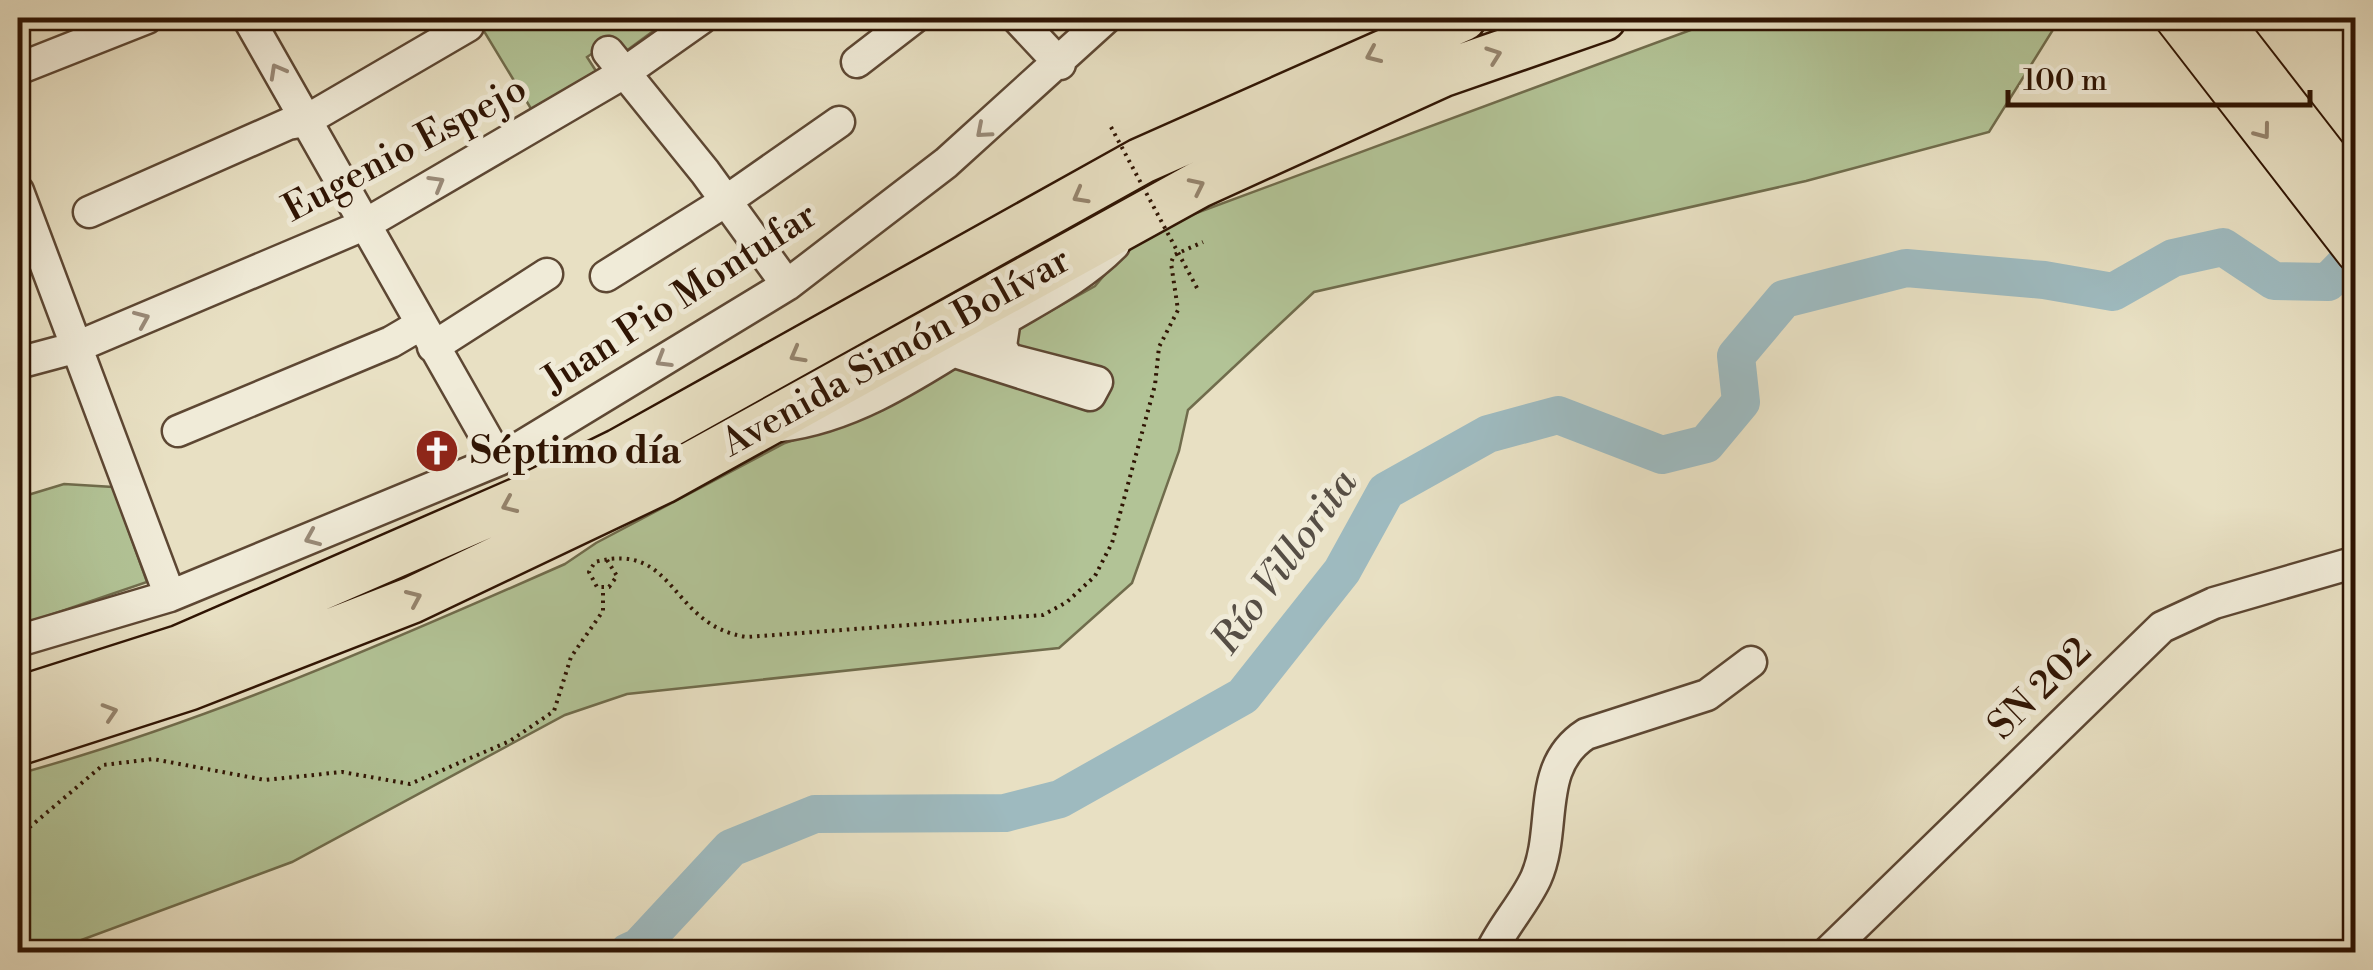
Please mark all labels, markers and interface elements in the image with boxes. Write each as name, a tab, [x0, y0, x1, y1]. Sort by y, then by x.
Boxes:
one-way arrow	[1365, 43, 1383, 63]
scale bar	[2008, 45, 2310, 107]
one-way arrow	[1485, 46, 1502, 67]
text: 100 m	[2023, 62, 2107, 100]
one-way arrow	[270, 64, 290, 82]
street label: Eugenio Espejo	[275, 65, 535, 233]
one-way arrow	[977, 120, 995, 138]
one-way arrow	[2252, 121, 2269, 139]
one-way arrow	[426, 176, 444, 195]
one-way arrow	[1187, 178, 1205, 198]
one-way arrow	[1073, 183, 1091, 203]
street label: Juan Pio Montufar	[532, 192, 826, 405]
street label: Avenida Simón Bolívar	[713, 237, 1079, 468]
one-way arrow	[132, 311, 150, 331]
one-way arrow	[790, 343, 808, 362]
one-way arrow	[656, 348, 674, 367]
church icon: Séptimo día	[414, 428, 460, 474]
place label: Séptimo día	[470, 428, 682, 475]
water label: Río Villorita	[1201, 459, 1369, 665]
one-way arrow	[501, 493, 519, 513]
one-way arrow	[304, 526, 322, 546]
one-way arrow	[404, 591, 422, 611]
street label: SN 202	[1978, 628, 2102, 750]
one-way arrow	[101, 704, 118, 724]

